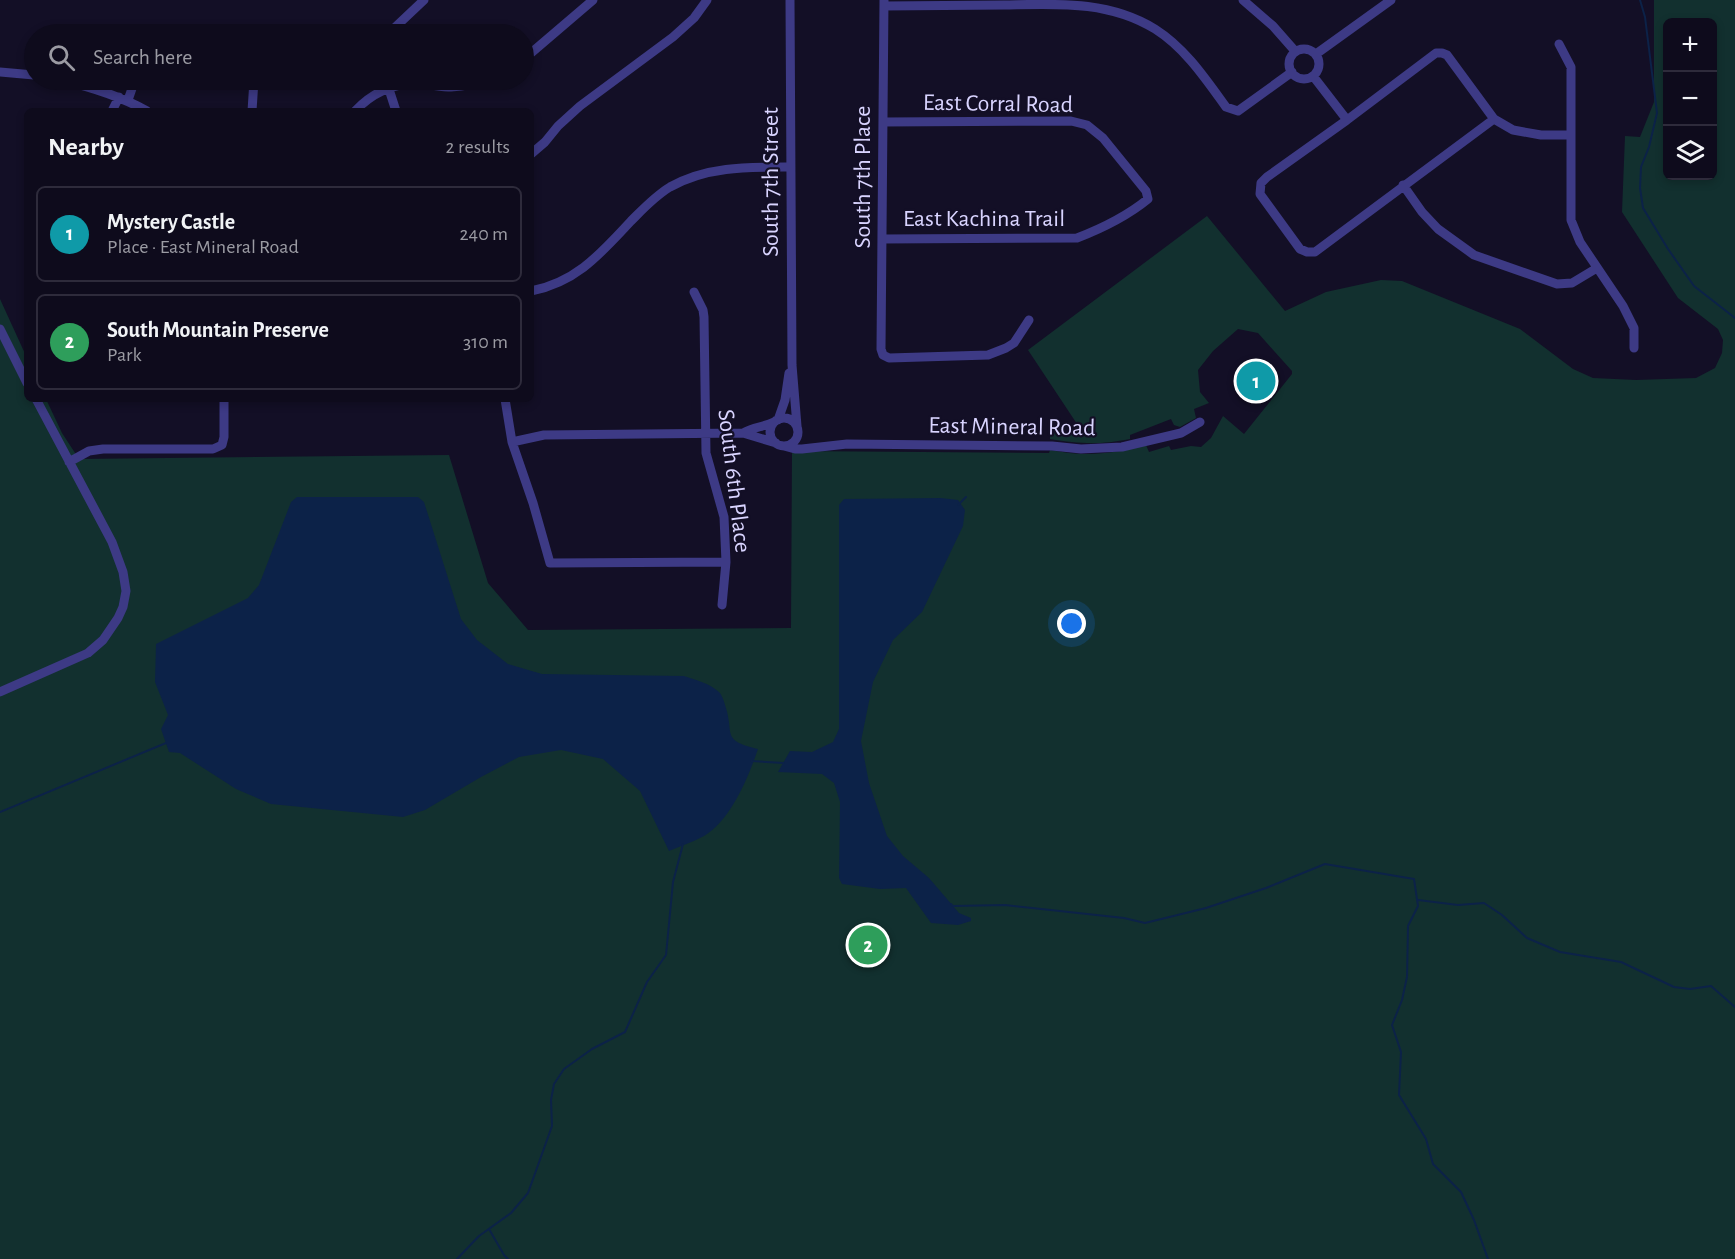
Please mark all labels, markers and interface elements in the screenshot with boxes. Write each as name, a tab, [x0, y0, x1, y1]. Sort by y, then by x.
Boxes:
map controls	[1663, 18, 1717, 180]
button: +	[1663, 18, 1717, 72]
search box	[24, 24, 534, 90]
icon: search	[45, 41, 78, 74]
text: Search here	[93, 46, 192, 68]
button: −	[1663, 72, 1717, 126]
street label: East Corral Road	[923, 91, 1073, 117]
street label: South 7th Place	[851, 106, 875, 248]
street label: South 7th Street	[759, 107, 783, 257]
button: layers	[1663, 126, 1717, 180]
text: Nearby	[48, 134, 124, 160]
text: 2 results	[446, 137, 510, 157]
street label: East Kachina Trail	[903, 207, 1065, 231]
text: Mystery Castle	[107, 211, 235, 233]
text: 1	[66, 224, 73, 244]
text: 240 m	[459, 224, 508, 244]
text: Place · East Mineral Road	[107, 237, 299, 257]
text: South Mountain Preserve	[107, 319, 329, 341]
text: 2	[65, 332, 74, 352]
text: 310 m	[463, 332, 508, 352]
text: Park	[107, 345, 142, 365]
pin: 1	[1236, 358, 1276, 404]
street label: South 6th Place	[713, 408, 755, 554]
street label: East Mineral Road	[928, 414, 1096, 440]
your location	[1057, 609, 1086, 638]
pin: 2	[848, 922, 888, 968]

